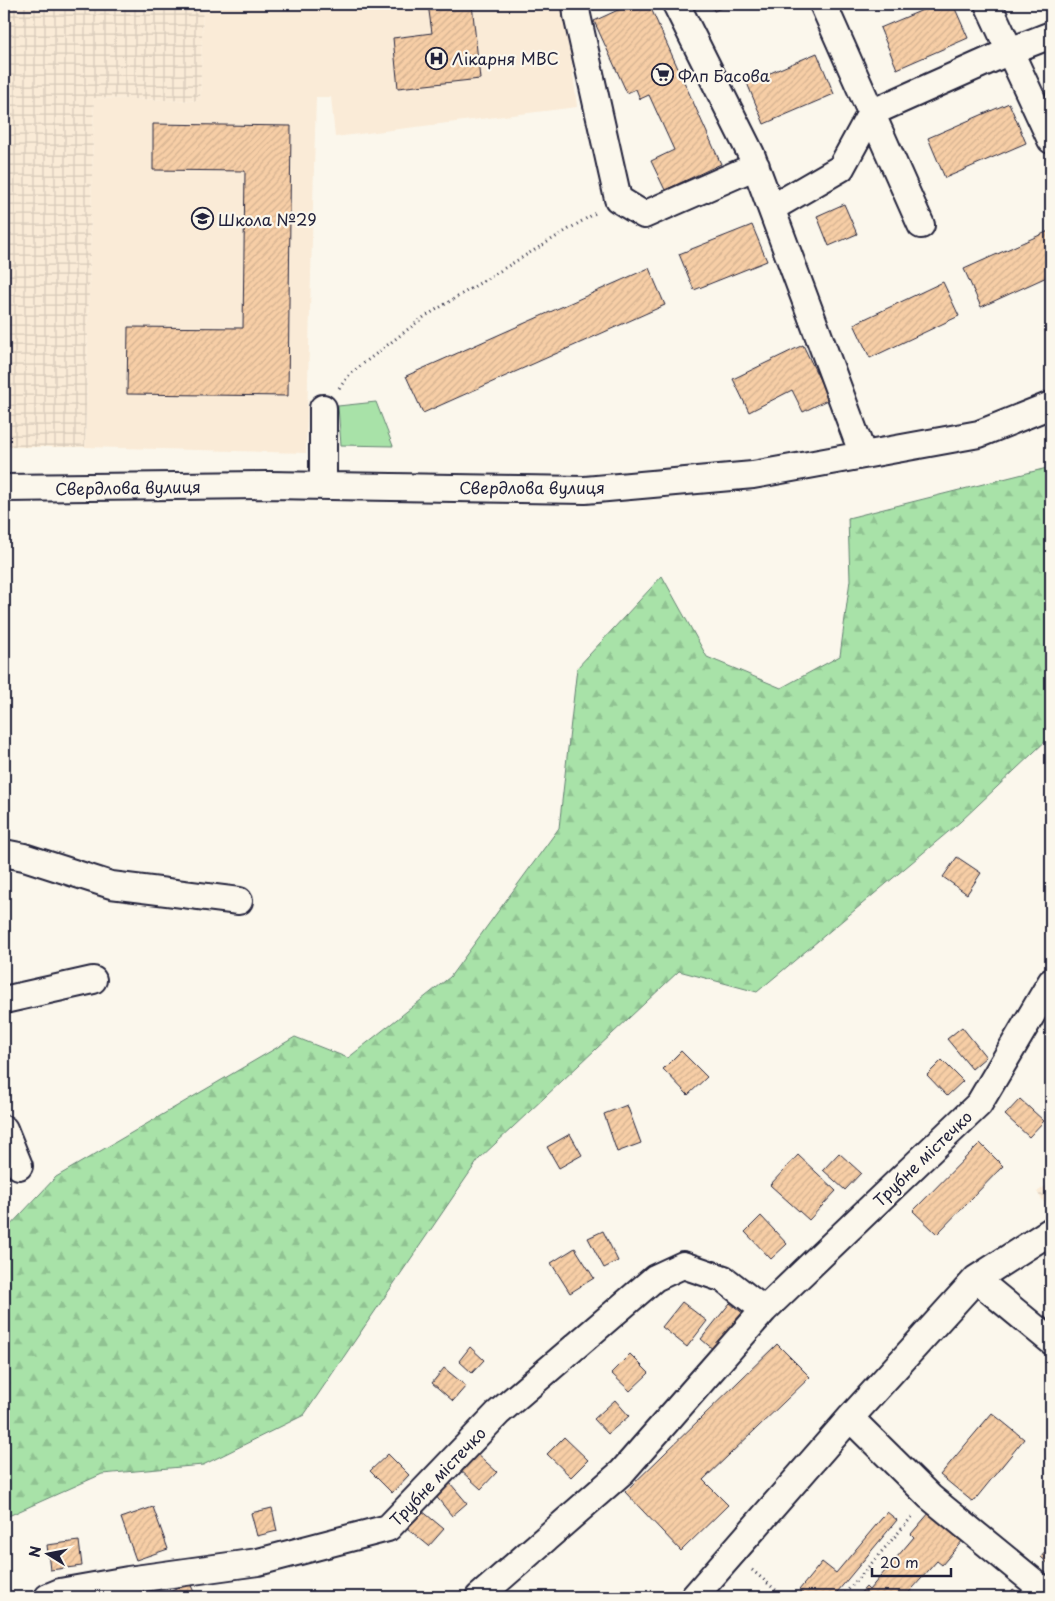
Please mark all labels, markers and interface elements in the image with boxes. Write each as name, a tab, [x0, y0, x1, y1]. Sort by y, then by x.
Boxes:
hospital icon: Лікарня МВС	[424, 46, 448, 70]
place label: Лікарня МВС	[452, 46, 559, 70]
supermarket icon: Флп Басова	[650, 63, 674, 87]
place label: Флп Басова	[678, 63, 770, 87]
school or university icon: Школа №29	[190, 207, 214, 231]
place label: Школа №29	[218, 207, 317, 231]
street label: Свердлова вулиця	[55, 474, 201, 500]
street label: Свердлова вулиця	[459, 475, 605, 499]
street label: Трубне містечко	[867, 1104, 977, 1212]
street label: Трубне містечко	[383, 1421, 491, 1531]
north arrow	[22, 1528, 72, 1578]
text: N	[23, 1544, 46, 1559]
scale bar	[872, 1546, 951, 1578]
text: 20 m	[880, 1550, 919, 1573]

